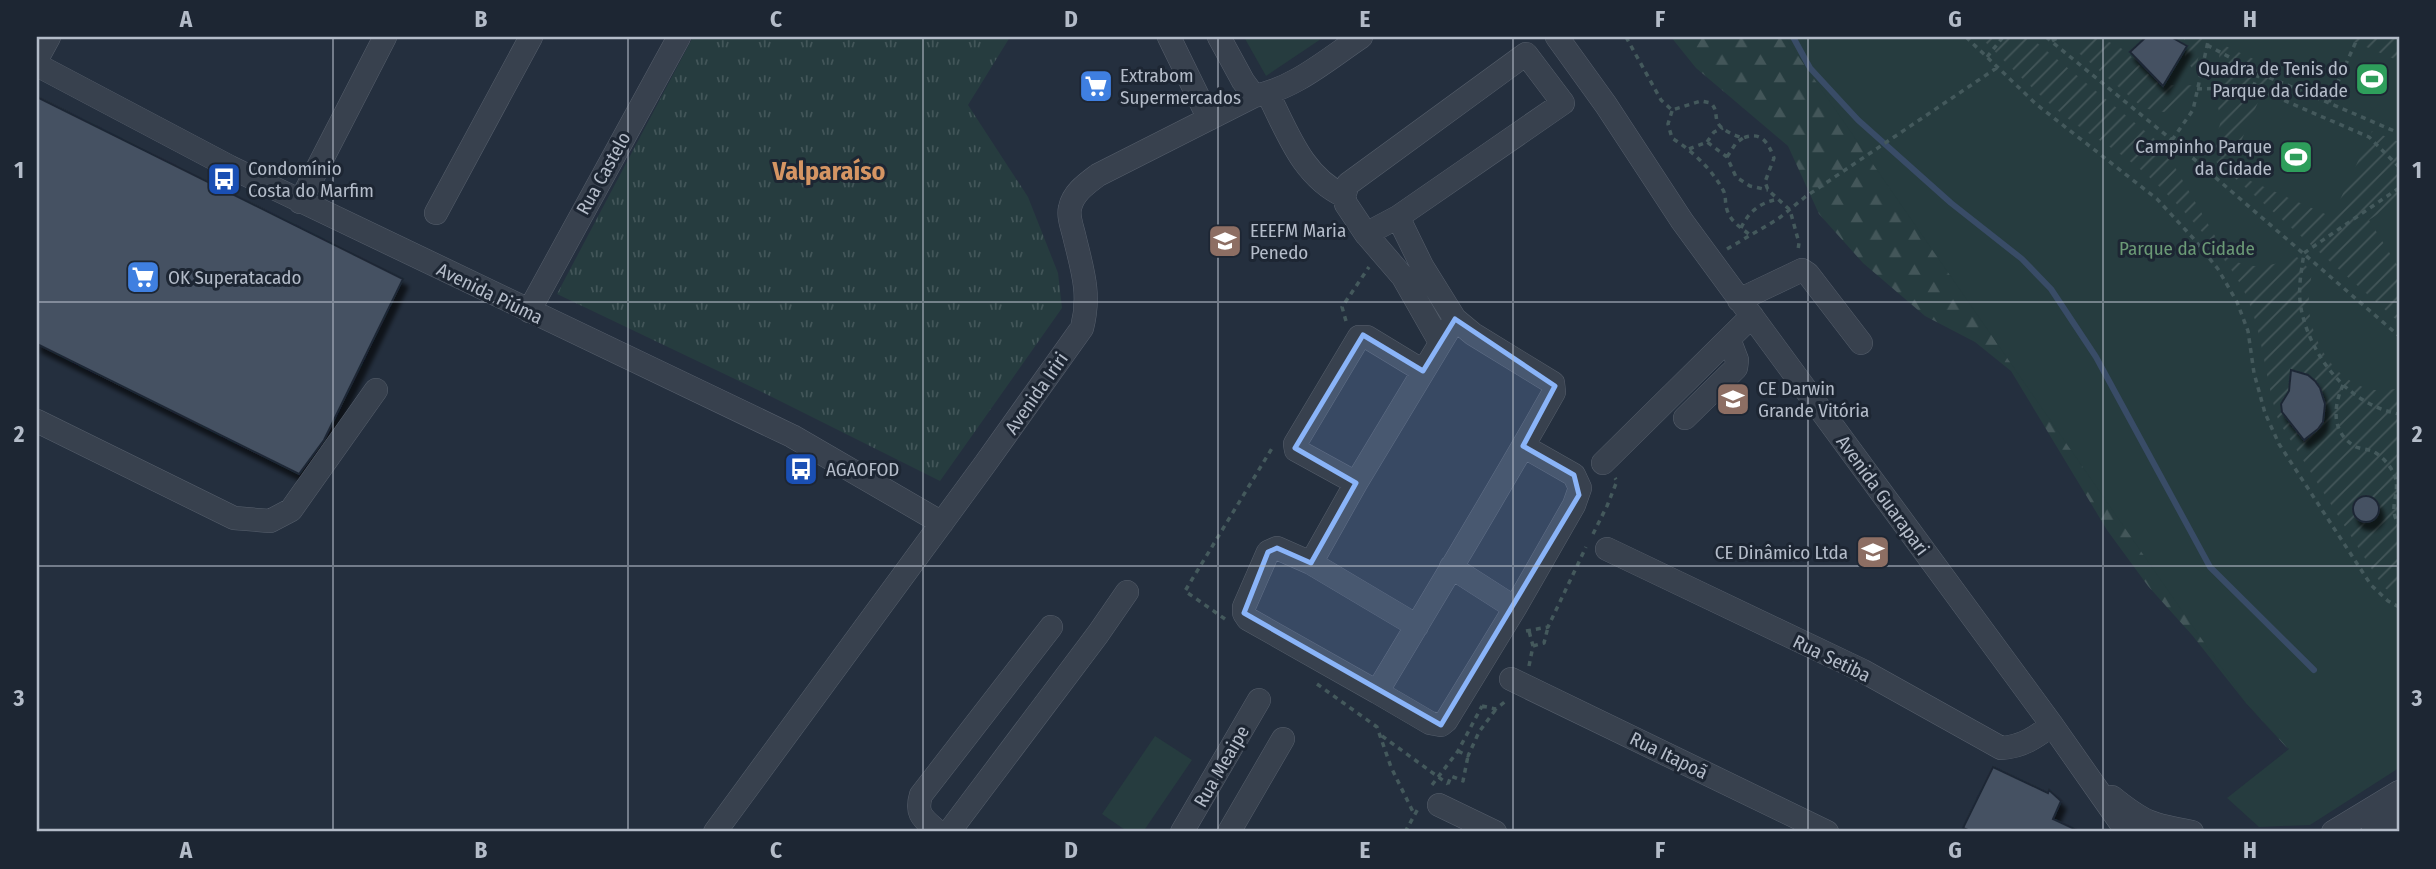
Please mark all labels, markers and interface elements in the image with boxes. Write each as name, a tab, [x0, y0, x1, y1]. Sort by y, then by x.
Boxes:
text: A	[179, 5, 193, 33]
text: B	[475, 5, 488, 33]
text: C	[770, 5, 782, 33]
text: D	[1064, 5, 1078, 33]
text: E	[1360, 5, 1371, 33]
text: F	[1655, 5, 1665, 33]
text: G	[1948, 5, 1962, 33]
text: H	[2243, 5, 2257, 33]
place label: Quadra de Tenis do Parque da Cidade	[2198, 57, 2348, 102]
sports icon: Quadra de Tenis do Parque da Cidade	[2353, 60, 2391, 98]
place label: Extrabom Supermercados	[1120, 64, 1241, 109]
supermarket icon: Extrabom Supermercados	[1077, 67, 1115, 105]
street label: Rua Castelo	[571, 128, 636, 219]
place label: Campinho Parque da Cidade	[2135, 135, 2272, 180]
sports icon: Campinho Parque da Cidade	[2277, 138, 2315, 176]
text: 1	[14, 156, 24, 184]
district label: Valparaíso	[772, 156, 886, 187]
text: 1	[2412, 156, 2422, 184]
place label: Condomínio Costa do Marfim	[248, 157, 374, 202]
bus stop icon: Condomínio Costa do Marfim	[205, 160, 243, 198]
place label: EEEFM Maria Penedo	[1250, 219, 1346, 264]
school or university icon: EEEFM Maria Penedo	[1206, 222, 1244, 260]
park label: Parque da Cidade	[2119, 237, 2255, 260]
supermarket icon: OK Superatacado	[124, 258, 162, 296]
street label: Avenida Piúma	[433, 258, 547, 329]
place label: OK Superatacado	[168, 266, 301, 289]
street label: Avenida Iriri	[1000, 348, 1073, 439]
place label: CE Darwin Grande Vitória	[1758, 377, 1869, 422]
school or university icon: CE Darwin Grande Vitória	[1714, 380, 1752, 418]
text: 2	[13, 420, 25, 448]
text: 2	[2411, 420, 2423, 448]
street label: Avenida Guarapari	[1831, 431, 1934, 560]
bus stop icon: AGAOFOD	[782, 450, 820, 488]
place label: AGAOFOD	[826, 458, 899, 481]
school or university icon: CE Dinâmico Ltda	[1854, 533, 1892, 571]
place label: CE Dinâmico Ltda	[1715, 541, 1848, 564]
street label: Rua Setiba	[1789, 630, 1874, 687]
text: 3	[13, 684, 25, 712]
text: 3	[2411, 684, 2423, 712]
street label: Rua Meaipe	[1189, 721, 1254, 811]
street label: Rua Itapoã	[1626, 727, 1711, 784]
text: A	[179, 836, 193, 864]
text: B	[475, 836, 488, 864]
text: C	[770, 836, 782, 864]
text: D	[1064, 836, 1078, 864]
text: E	[1360, 836, 1371, 864]
text: F	[1655, 836, 1665, 864]
text: G	[1948, 836, 1962, 864]
text: H	[2243, 836, 2257, 864]

